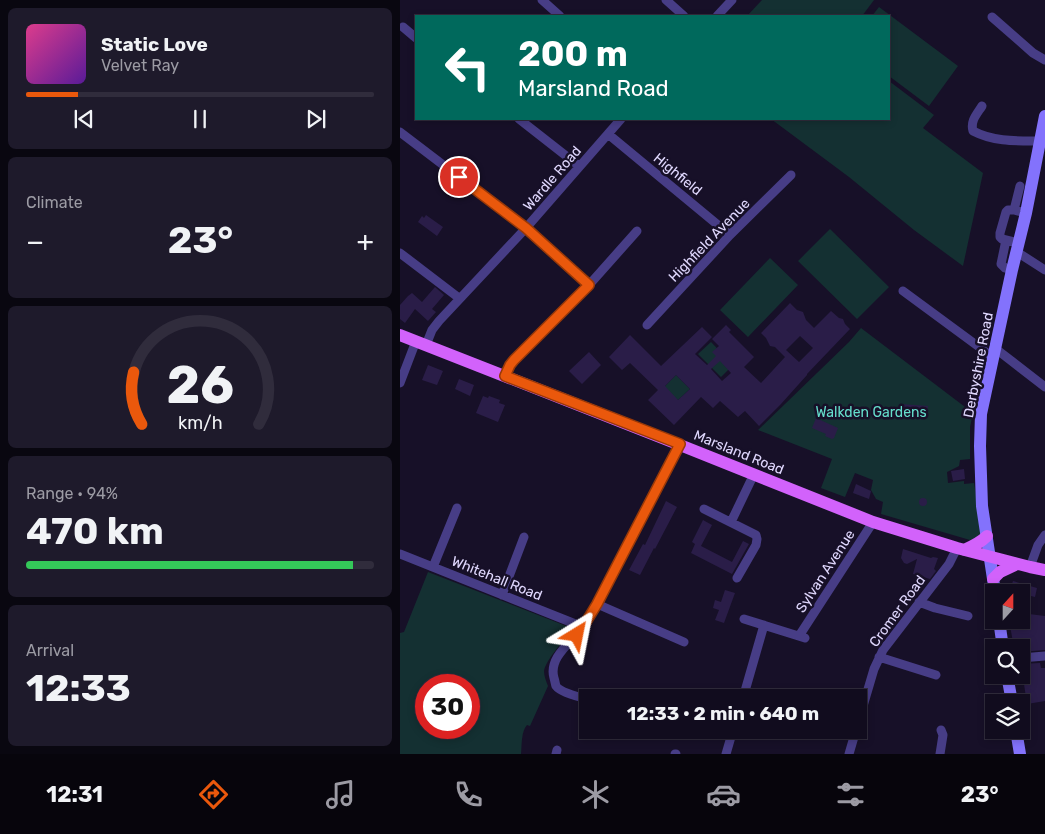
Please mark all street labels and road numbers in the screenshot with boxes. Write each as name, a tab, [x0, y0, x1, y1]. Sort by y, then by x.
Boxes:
street label: Wardle Road	[520, 143, 585, 214]
street label: Highfield	[650, 150, 705, 199]
street label: Highfield Avenue	[665, 195, 754, 286]
street label: Derbyshire Road	[960, 311, 997, 419]
street label: Marsland Road	[691, 427, 786, 478]
street label: Sylvan Avenue	[792, 526, 859, 616]
street label: Whitehall Road	[449, 553, 545, 604]
street label: Cromer Road	[866, 572, 929, 650]

